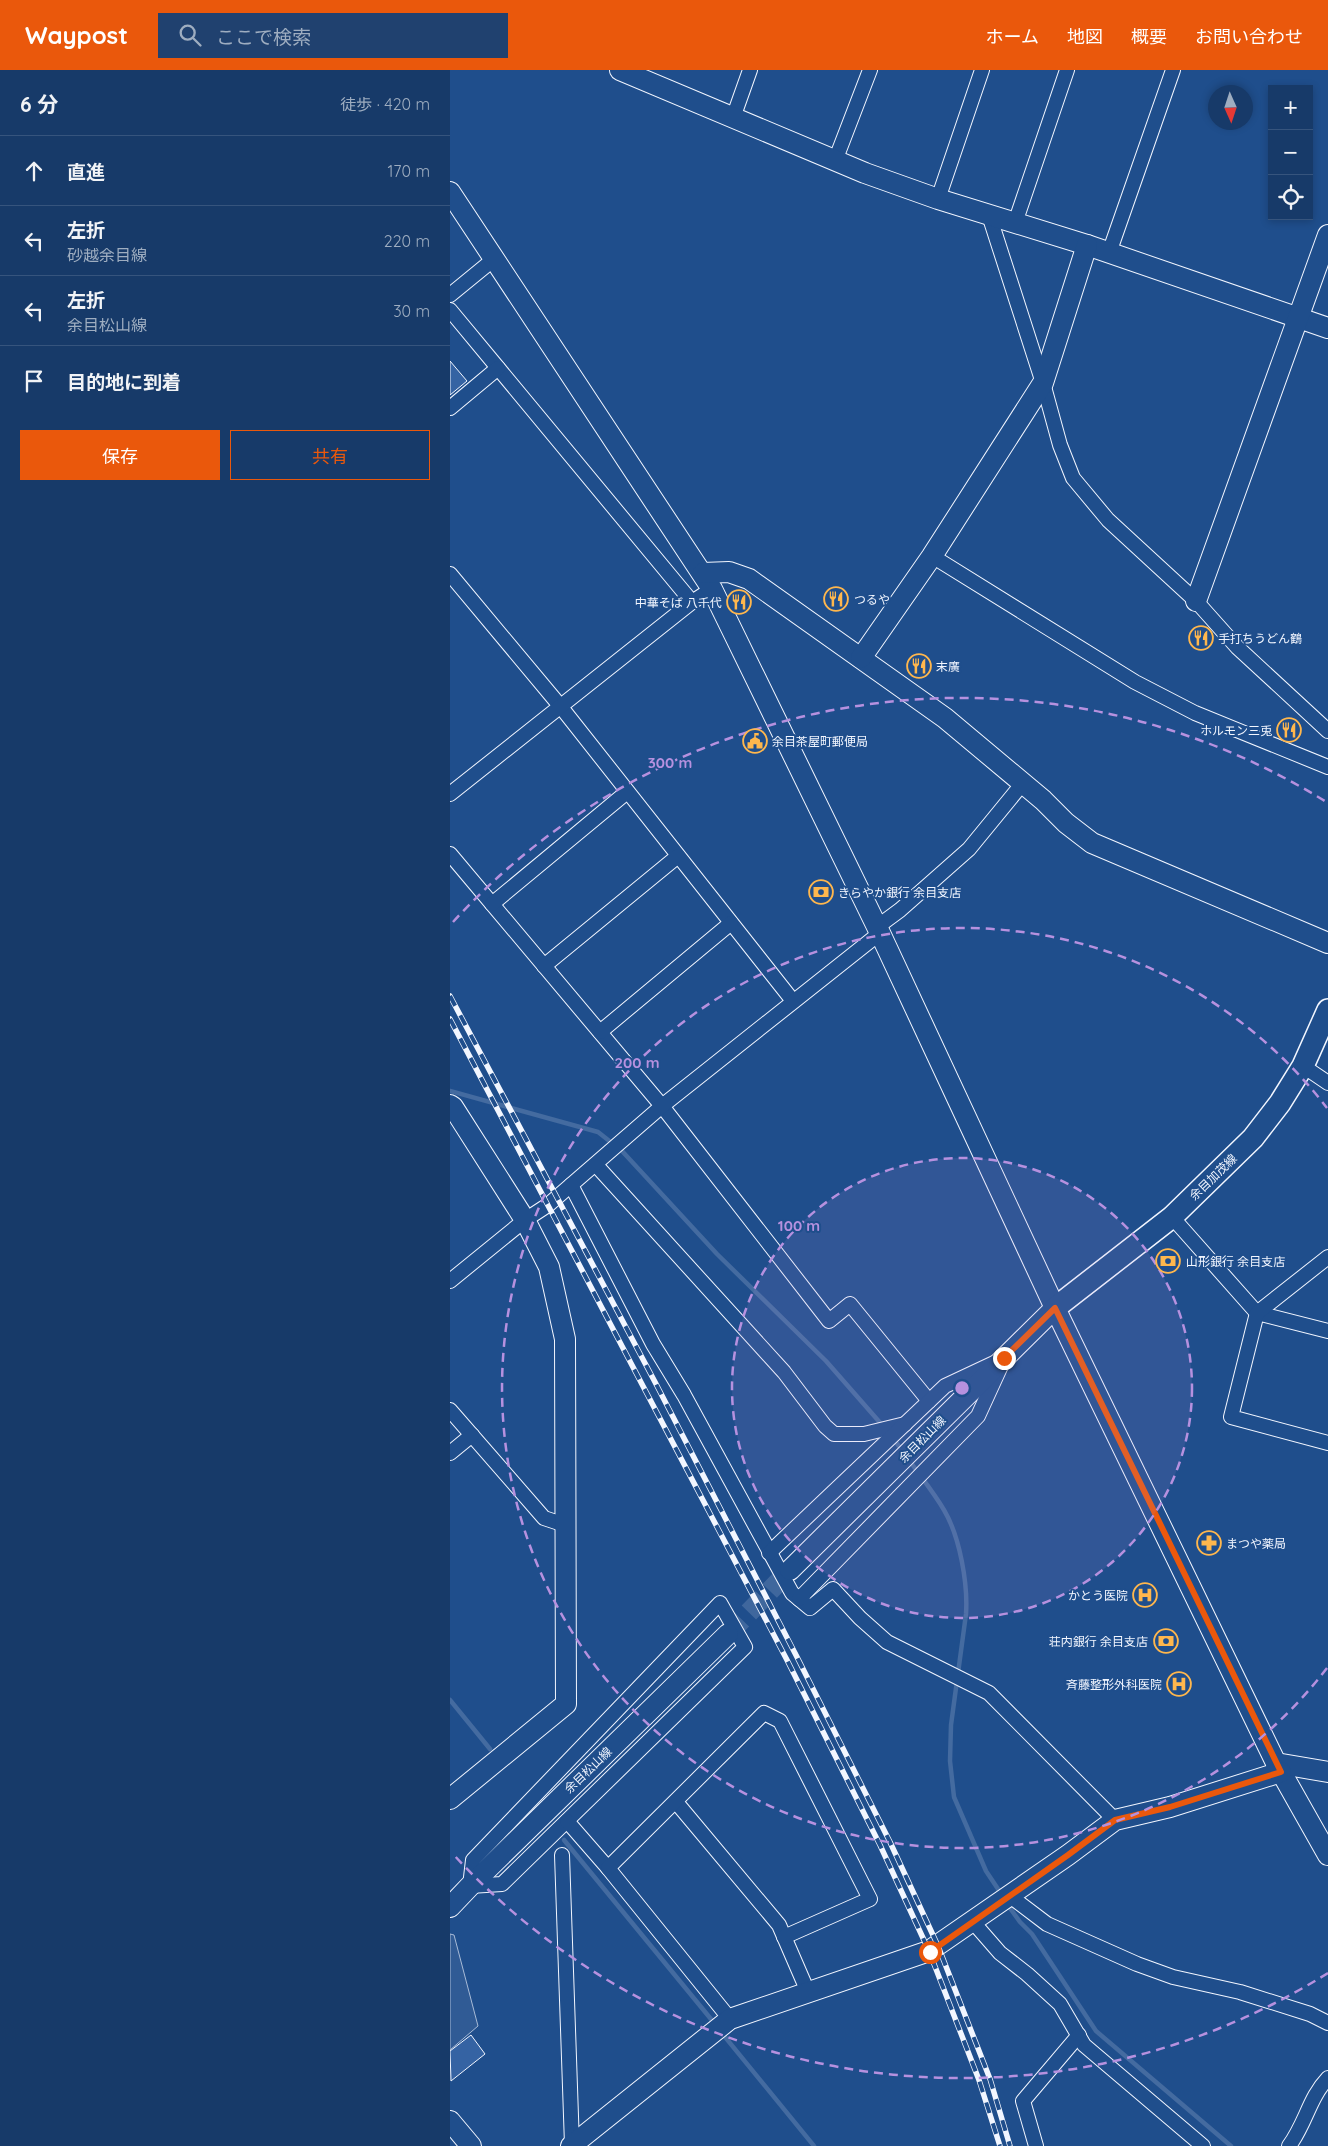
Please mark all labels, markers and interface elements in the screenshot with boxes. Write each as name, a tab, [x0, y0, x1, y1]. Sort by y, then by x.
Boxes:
search box	[158, 13, 508, 58]
text: Waypost	[25, 20, 128, 50]
icon: search	[176, 21, 204, 49]
text: ここで検索	[216, 25, 311, 49]
text: ホーム	[986, 25, 1039, 48]
text: 地図	[1067, 25, 1103, 48]
text: 概要	[1131, 25, 1167, 48]
text: お問い合わせ	[1195, 25, 1303, 48]
north arrow	[1208, 85, 1253, 130]
map controls	[1268, 85, 1313, 220]
button: +	[1268, 85, 1313, 130]
text: 6 分	[20, 91, 59, 117]
text: 徒歩 · 420 m	[340, 94, 430, 114]
button: −	[1268, 130, 1313, 175]
icon: ahead	[20, 157, 48, 185]
text: 直進	[67, 160, 105, 184]
text: 170 m	[387, 161, 430, 181]
button: locate	[1268, 175, 1313, 220]
text: 左折	[67, 218, 105, 242]
icon: left	[20, 227, 48, 255]
text: 220 m	[384, 231, 430, 251]
text: 砂越余目線	[67, 245, 147, 265]
text: 左折	[67, 288, 105, 312]
icon: left	[20, 297, 48, 325]
text: 30 m	[393, 301, 430, 321]
text: 余目松山線	[67, 315, 147, 335]
icon: arrive	[20, 367, 48, 395]
text: 目的地に到着	[67, 370, 181, 394]
button: 保存	[20, 430, 220, 480]
button: 共有	[230, 430, 430, 480]
restaurant icon: つるや	[823, 586, 849, 612]
restaurant icon: 中華そば 八千代	[726, 589, 752, 615]
place label: つるや	[854, 592, 890, 607]
place label: 中華そば 八千代	[635, 595, 722, 610]
restaurant icon: 手打ちうどん鶴	[1188, 625, 1214, 651]
place label: 手打ちうどん鶴	[1218, 631, 1302, 646]
restaurant icon: 末廣	[906, 653, 932, 679]
place label: 末廣	[936, 659, 960, 674]
restaurant icon: ホルモン三兎	[1276, 717, 1302, 743]
place label: ホルモン三兎	[1200, 723, 1272, 738]
public building icon: 余目茶屋町郵便局	[742, 728, 768, 754]
place label: 余目茶屋町郵便局	[772, 734, 868, 749]
text: 300 m	[648, 753, 692, 772]
bank icon: きらやか銀行 余目支店	[808, 879, 834, 905]
place label: きらやか銀行 余目支店	[838, 885, 961, 900]
text: 200 m	[615, 1053, 660, 1072]
street label: 余目加茂線	[1186, 1151, 1240, 1203]
text: 100 m	[778, 1216, 820, 1235]
bank icon: 山形銀行 余目支店	[1155, 1248, 1181, 1274]
place label: 山形銀行 余目支店	[1186, 1254, 1285, 1269]
route end	[993, 1347, 1016, 1370]
centre of rings	[953, 1379, 971, 1397]
street label: 余目松山線	[895, 1412, 949, 1466]
pharmacy icon: まつや薬局	[1196, 1530, 1222, 1556]
place label: まつや薬局	[1226, 1536, 1286, 1551]
hospital icon: かとう医院	[1132, 1582, 1158, 1608]
place label: かとう医院	[1068, 1588, 1128, 1603]
bank icon: 荘内銀行 余目支店	[1153, 1628, 1179, 1654]
place label: 荘内銀行 余目支店	[1049, 1634, 1148, 1649]
hospital icon: 斉藤整形外科医院	[1166, 1671, 1192, 1697]
place label: 斉藤整形外科医院	[1066, 1677, 1162, 1692]
street label: 余目松山線	[561, 1744, 615, 1796]
route start	[919, 1941, 942, 1964]

